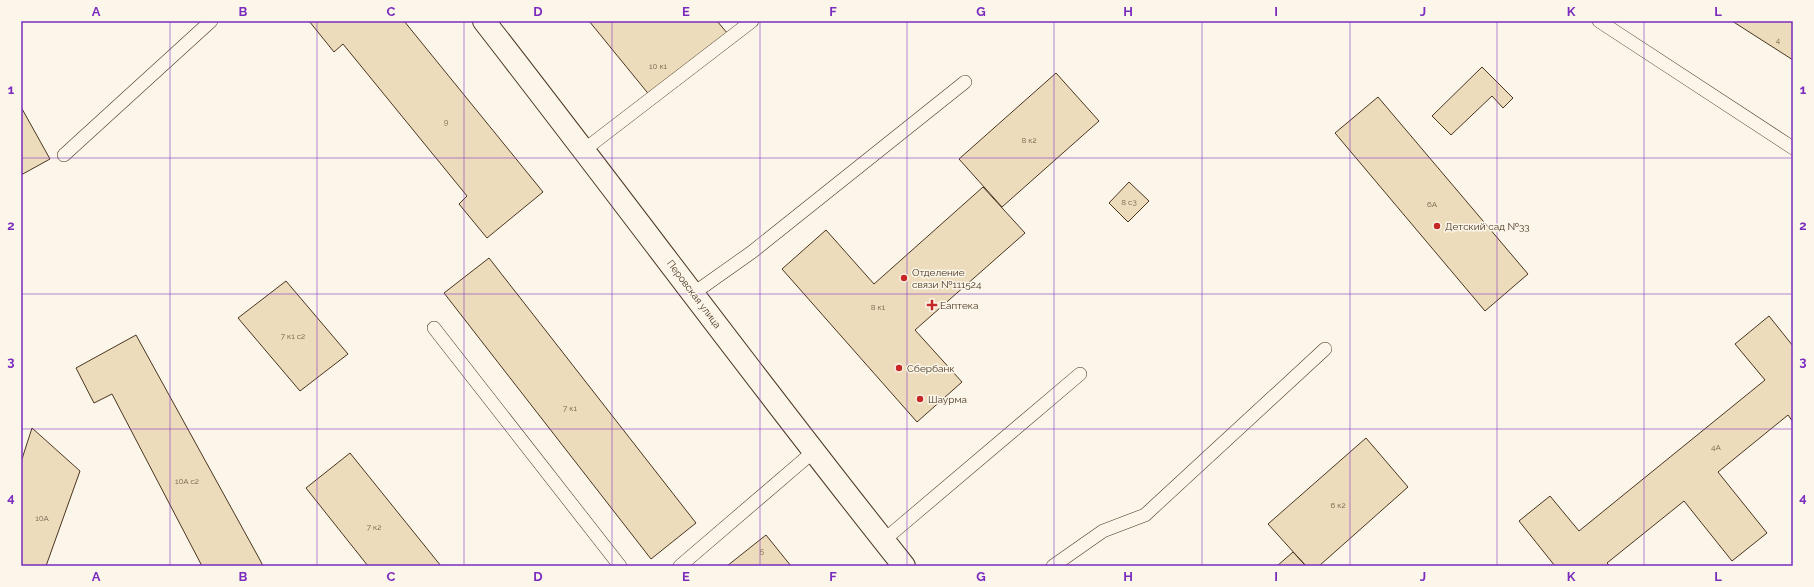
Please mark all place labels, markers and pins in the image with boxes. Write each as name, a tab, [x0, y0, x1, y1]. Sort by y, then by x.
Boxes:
marker: Детский сад №33	[1432, 221, 1442, 231]
place label: Детский сад №33	[1445, 221, 1530, 232]
place label: Отделение связи №111524	[912, 267, 982, 290]
marker: Отделение связи №111524	[899, 273, 909, 283]
marker: Еаптека	[927, 300, 937, 310]
place label: Еаптека	[940, 300, 978, 311]
marker: Сбербанк	[894, 363, 904, 373]
place label: Сбербанк	[907, 363, 955, 374]
marker: Шаурма	[915, 394, 925, 404]
place label: Шаурма	[928, 394, 967, 405]

